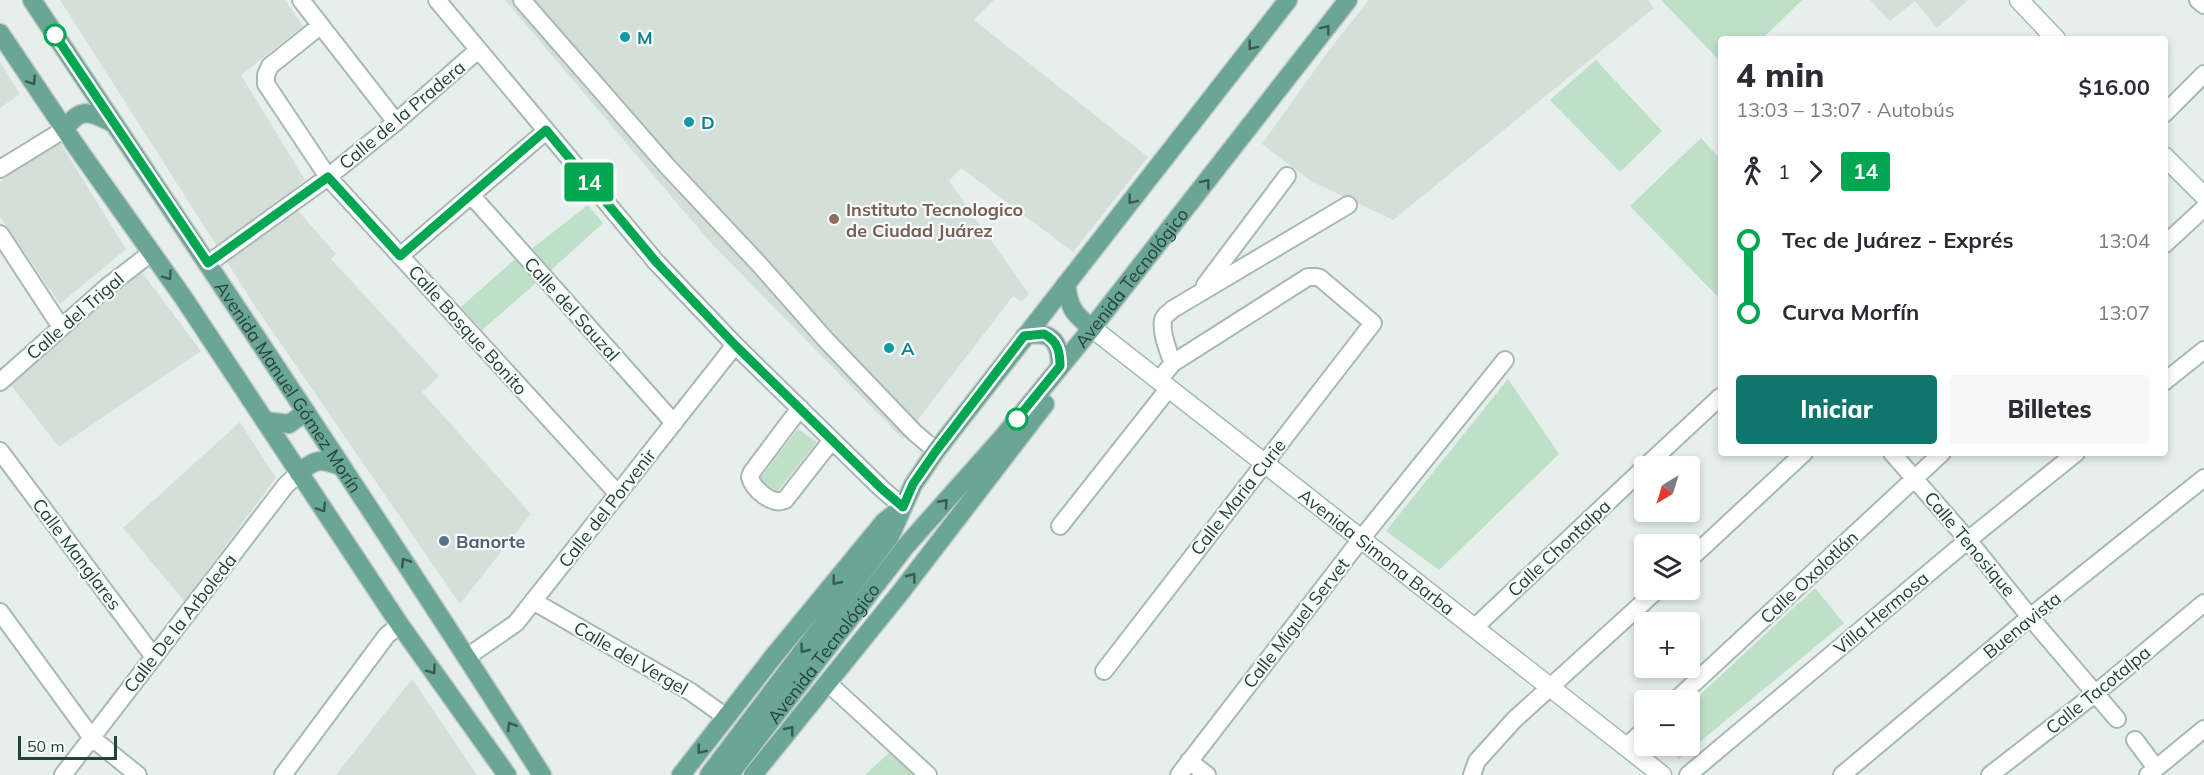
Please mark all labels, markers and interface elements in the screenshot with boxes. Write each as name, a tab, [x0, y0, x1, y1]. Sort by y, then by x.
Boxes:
unlabelled marker	[44, 24, 66, 46]
one-way arrow	[1318, 25, 1329, 36]
place label: M	[637, 26, 653, 49]
marker: M	[618, 30, 632, 44]
one-way arrow	[1248, 39, 1259, 50]
text: 4 min	[1736, 54, 1824, 95]
street label: Calle de la Pradera	[334, 56, 470, 174]
text: $16.00	[2079, 73, 2150, 101]
one-way arrow	[25, 75, 36, 86]
text: 13:03 – 13:07 · Autobús	[1736, 97, 1955, 122]
place label: D	[701, 111, 715, 134]
marker: D	[682, 115, 696, 129]
icon: walk	[1736, 155, 1769, 188]
icon: forward	[1799, 155, 1832, 188]
text: 14	[1853, 158, 1878, 184]
text: 1	[1778, 159, 1790, 184]
line badge: 14	[562, 162, 616, 201]
text: 14	[576, 169, 602, 195]
one-way arrow	[1198, 179, 1209, 190]
one-way arrow	[1128, 193, 1139, 204]
place label: Instituto Tecnologico de Ciudad Juárez	[846, 198, 1023, 242]
street label: Avenida Tecnológico	[1069, 203, 1193, 352]
marker: Instituto Tecnologico de Ciudad Juárez	[827, 212, 841, 226]
text: Tec de Juárez - Exprés	[1782, 226, 2014, 254]
text: 13:04	[2097, 228, 2150, 253]
street label: Calle del Sauzal	[519, 252, 625, 366]
street label: Calle Bosque Bonito	[404, 260, 532, 400]
street label: Calle del Trigal	[22, 267, 128, 365]
one-way arrow	[161, 269, 172, 280]
street label: Avenida Manuel Gómez Morín	[210, 276, 367, 497]
text: Curva Morfín	[1782, 298, 1919, 326]
text: 13:07	[2097, 300, 2150, 325]
place label: A	[901, 337, 915, 360]
marker: A	[882, 341, 896, 355]
button: Iniciar	[1736, 375, 1937, 444]
button: Billetes	[1949, 375, 2150, 444]
unlabelled marker	[1006, 408, 1028, 430]
street label: Calle Maria Curie	[1185, 434, 1291, 560]
street label: Calle del Porvenir	[553, 444, 661, 572]
north arrow	[1634, 456, 1700, 522]
map controls	[1634, 456, 1700, 756]
street label: Avenida Simona Barba	[1294, 483, 1460, 620]
street label: Calle Tenosique	[1919, 487, 2021, 601]
street label: Calle Manglares	[28, 494, 126, 614]
street label: Calle Chontalpa	[1503, 494, 1615, 602]
one-way arrow	[937, 499, 948, 510]
one-way arrow	[315, 502, 326, 513]
street label: Calle Oxolotlán	[1755, 526, 1863, 628]
place label: Banorte	[456, 530, 525, 553]
marker: Banorte	[437, 534, 451, 548]
button: layers	[1634, 534, 1700, 600]
street label: Calle De la Arboleda	[119, 549, 241, 697]
street label: Calle Miguel Servet	[1238, 553, 1354, 693]
one-way arrow	[401, 558, 412, 569]
street label: Villa Hermosa	[1829, 567, 1933, 659]
one-way arrow	[905, 573, 916, 584]
one-way arrow	[832, 574, 843, 585]
street label: Avenida Tecnológico	[762, 578, 884, 728]
street label: Buenavista	[1978, 587, 2066, 663]
button: +	[1634, 612, 1700, 678]
street label: Calle del Vergel	[570, 616, 692, 700]
street label: Calle Tacotalpa	[2041, 641, 2155, 739]
one-way arrow	[800, 643, 811, 654]
one-way arrow	[425, 663, 436, 674]
button: −	[1634, 690, 1700, 756]
one-way arrow	[507, 721, 518, 732]
one-way arrow	[783, 726, 794, 737]
scale bar	[18, 733, 117, 760]
text: 50 m	[27, 736, 64, 756]
one-way arrow	[697, 743, 708, 754]

